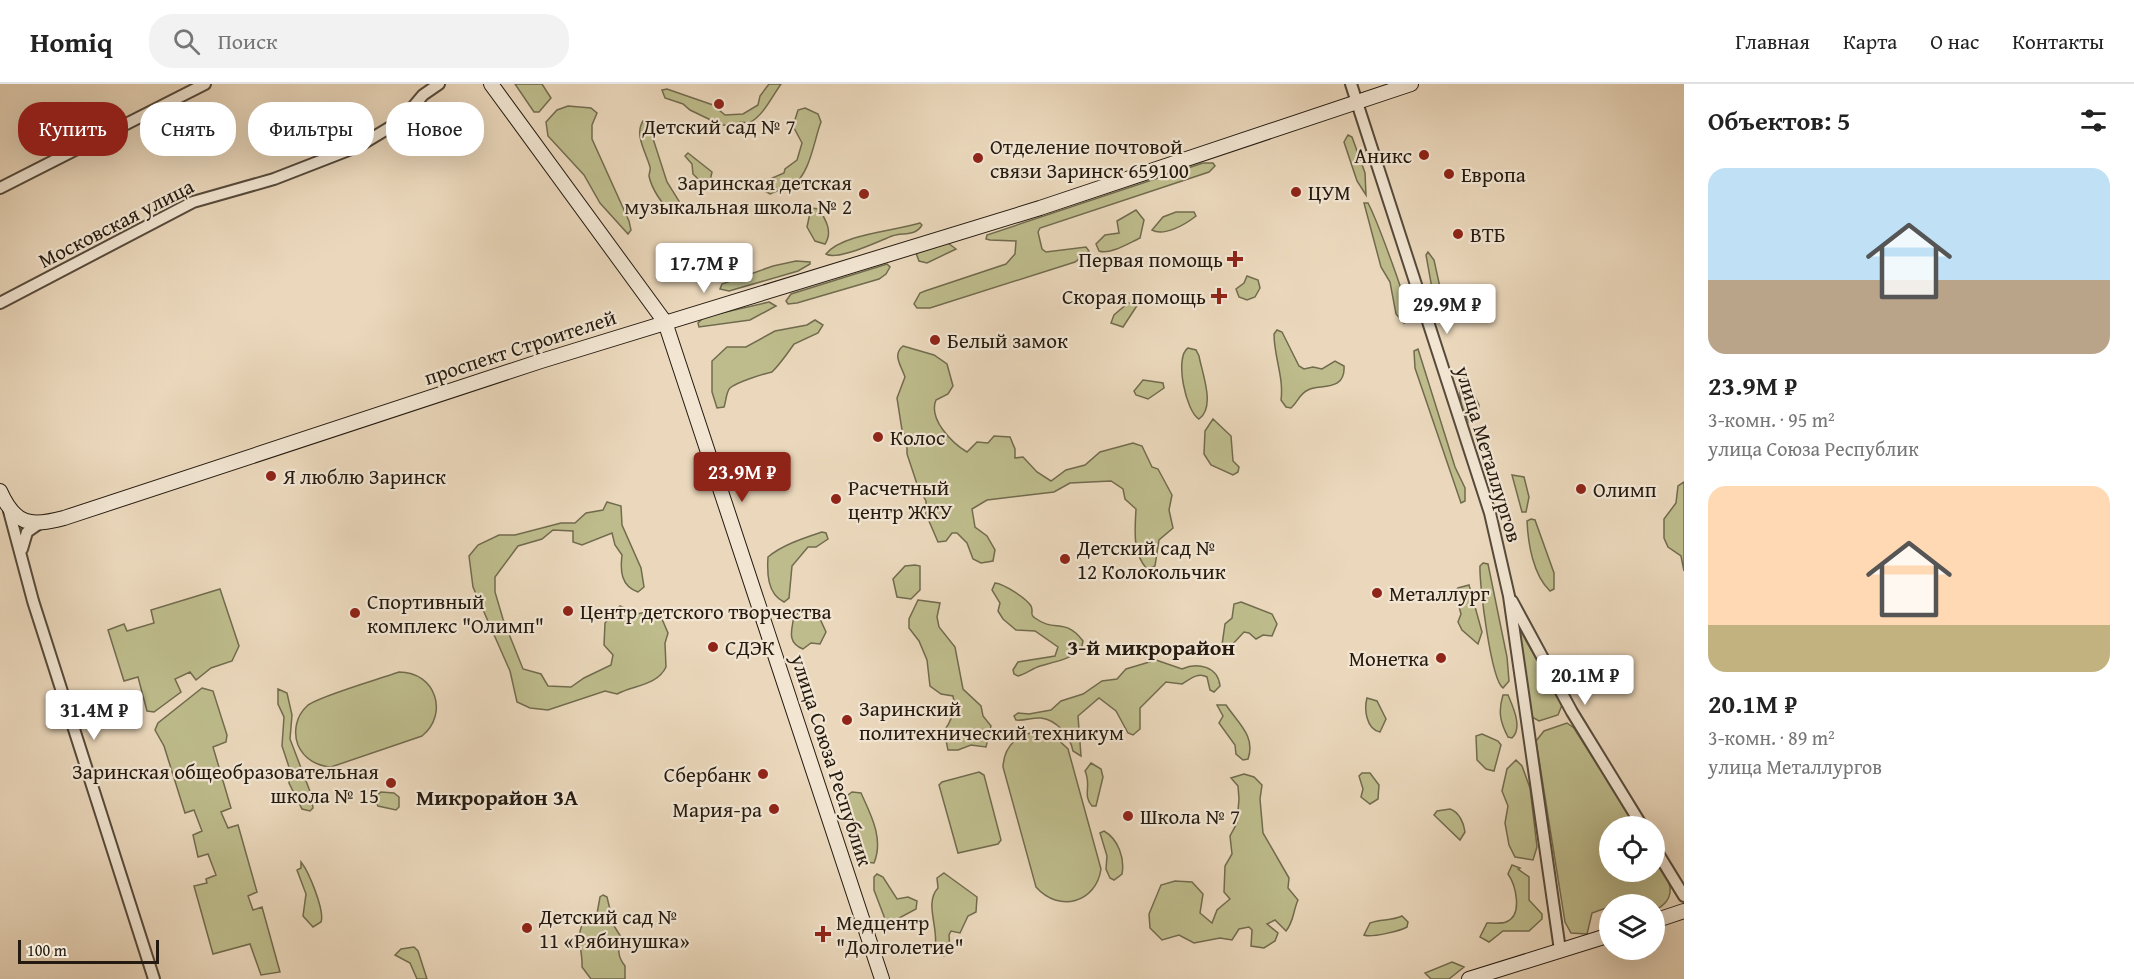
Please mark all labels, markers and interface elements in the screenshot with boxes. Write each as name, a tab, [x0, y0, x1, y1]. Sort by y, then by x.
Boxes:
search box	[149, 14, 569, 68]
text: Homiq	[30, 21, 113, 62]
icon: search	[170, 25, 203, 58]
text: Поиск	[218, 25, 277, 57]
text: Главная	[1735, 26, 1810, 57]
text: Карта	[1843, 26, 1897, 57]
text: О нас	[1930, 26, 1979, 57]
text: Контакты	[2012, 26, 2104, 57]
marker: Детский сад № 7	[712, 97, 726, 111]
text: Объектов: 5	[1708, 101, 1851, 140]
chip: Купить	[18, 102, 128, 156]
chip: Снять	[140, 102, 236, 156]
chip: Фильтры	[248, 102, 374, 156]
chip: Новое	[386, 102, 484, 156]
icon: filters	[2077, 104, 2110, 137]
place label: Детский сад № 7	[641, 111, 796, 142]
place label: Отделение почтовой связи Заринск 659100	[990, 131, 1189, 186]
place label: Аникс	[1354, 140, 1412, 171]
marker: Аникс	[1417, 148, 1431, 162]
marker: Отделение почтовой связи Заринск 659100	[971, 151, 985, 165]
place label: Европа	[1461, 159, 1526, 190]
place label: Заринская детская музыкальная школа № 2	[624, 167, 852, 222]
marker: Европа	[1442, 167, 1456, 181]
street label: Московская улица	[33, 170, 199, 276]
place label: ЦУМ	[1308, 177, 1351, 208]
marker: ЦУМ	[1289, 185, 1303, 199]
marker: Заринская детская музыкальная школа № 2	[857, 187, 871, 201]
icon: home	[1855, 207, 1963, 315]
place label: ВТБ	[1470, 219, 1506, 250]
marker: ВТБ	[1451, 227, 1465, 241]
pin: 17.7M ₽	[649, 243, 759, 294]
place label: Первая помощь	[1078, 244, 1223, 275]
text: 17.7M ₽	[670, 248, 738, 277]
marker: Первая помощь	[1228, 252, 1242, 266]
place label: Скорая помощь	[1062, 281, 1206, 312]
pin: 29.9M ₽	[1392, 284, 1502, 335]
marker: Скорая помощь	[1210, 287, 1228, 305]
text: 29.9M ₽	[1413, 289, 1481, 318]
street label: проспект Строителей	[420, 301, 620, 393]
place label: Белый замок	[947, 325, 1068, 356]
marker: Белый замок	[928, 333, 942, 347]
street label: улица Металлургов	[1447, 361, 1531, 546]
text: 23.9M ₽	[1708, 366, 1797, 405]
text: 3-комн. · 95 m²	[1708, 405, 1835, 434]
place label: Колос	[890, 422, 945, 453]
marker: Колос	[871, 430, 885, 444]
text: улица Союза Республик	[1708, 434, 1919, 463]
pin: 23.9M ₽	[687, 452, 797, 503]
text: 23.9M ₽	[708, 457, 776, 486]
place label: Я люблю Заринск	[282, 461, 446, 492]
marker: Я люблю Заринск	[264, 469, 278, 483]
place label: Расчетный центр ЖКУ	[848, 472, 953, 527]
place label: Олимп	[1593, 474, 1657, 505]
marker: Олимп	[1574, 482, 1588, 496]
marker: Расчетный центр ЖКУ	[829, 492, 843, 506]
icon: home	[1855, 525, 1963, 633]
place label: Детский сад № 12 Колокольчик	[1076, 532, 1226, 587]
marker: Детский сад № 12 Колокольчик	[1058, 552, 1072, 566]
place label: Металлург	[1389, 578, 1490, 609]
place label: Спортивный комплекс "Олимп"	[367, 586, 544, 641]
marker: Металлург	[1370, 586, 1384, 600]
place label: Центр детского творчества	[580, 596, 832, 627]
marker: Центр детского творчества	[561, 604, 575, 618]
marker: Спортивный комплекс "Олимп"	[348, 606, 362, 620]
district label: 3-й микрорайон	[1067, 631, 1235, 663]
place label: СДЭК	[725, 632, 775, 663]
marker: СДЭК	[706, 640, 720, 654]
place label: Монетка	[1349, 643, 1429, 674]
street label: улица Союза Республик	[783, 649, 881, 870]
marker: Монетка	[1434, 651, 1448, 665]
pin: 20.1M ₽	[1530, 655, 1640, 706]
text: 20.1M ₽	[1551, 660, 1619, 689]
text: 20.1M ₽	[1708, 684, 1797, 723]
pin: 31.4M ₽	[39, 690, 149, 741]
place label: Заринский политехнический техникум	[859, 693, 1124, 748]
text: 31.4M ₽	[60, 695, 128, 724]
marker: Заринский политехнический техникум	[840, 713, 854, 727]
text: 3-комн. · 89 m²	[1708, 723, 1835, 752]
text: улица Металлургов	[1708, 752, 1882, 781]
place label: Заринская общеобразовательная школа № 15	[72, 756, 379, 811]
place label: Сбербанк	[664, 759, 751, 790]
marker: Сбербанк	[756, 767, 770, 781]
marker: Заринская общеобразовательная школа № 15	[384, 776, 398, 790]
district label: Микрорайон 3А	[416, 781, 578, 813]
place label: Мария-ра	[673, 794, 762, 825]
place label: Школа № 7	[1140, 801, 1240, 832]
marker: Мария-ра	[767, 802, 781, 816]
marker: Школа № 7	[1121, 809, 1135, 823]
map controls	[1599, 816, 1665, 960]
button: locate	[1599, 816, 1665, 882]
button: layers	[1599, 894, 1665, 960]
place label: Детский сад № 11 «Рябинушка»	[538, 901, 690, 956]
place label: Медцентр "Долголетие"	[836, 907, 964, 962]
marker: Детский сад № 11 «Рябинушка»	[520, 921, 534, 935]
marker: Медцентр "Долголетие"	[814, 925, 832, 943]
scale bar	[18, 937, 159, 964]
text: 100 m	[27, 938, 67, 962]

